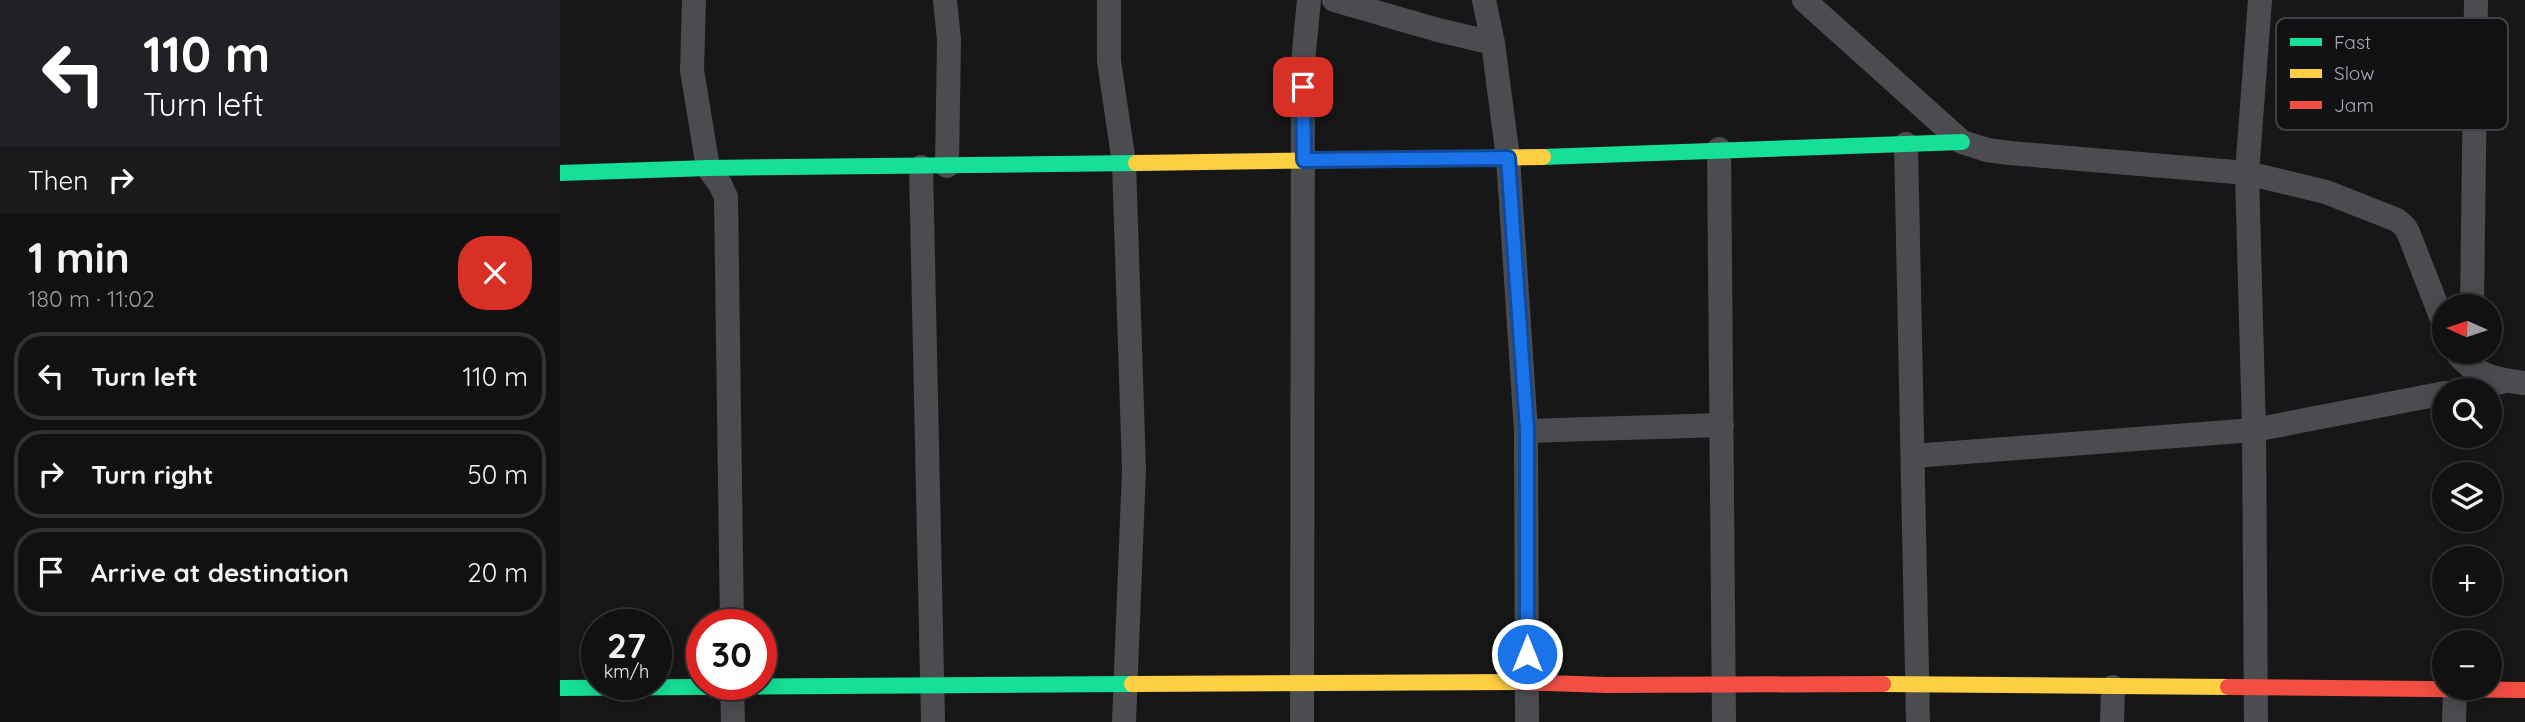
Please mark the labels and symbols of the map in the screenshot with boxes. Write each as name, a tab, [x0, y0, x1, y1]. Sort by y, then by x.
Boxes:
legend	[2276, 18, 2508, 130]
text: Fast	[2334, 30, 2371, 54]
pin	[1273, 57, 1333, 117]
text: Slow	[2334, 61, 2375, 85]
text: Jam	[2334, 93, 2374, 117]
north arrow	[2432, 294, 2502, 364]
speed limit sign: 30	[686, 609, 777, 700]
position arrow	[1490, 617, 1564, 691]

